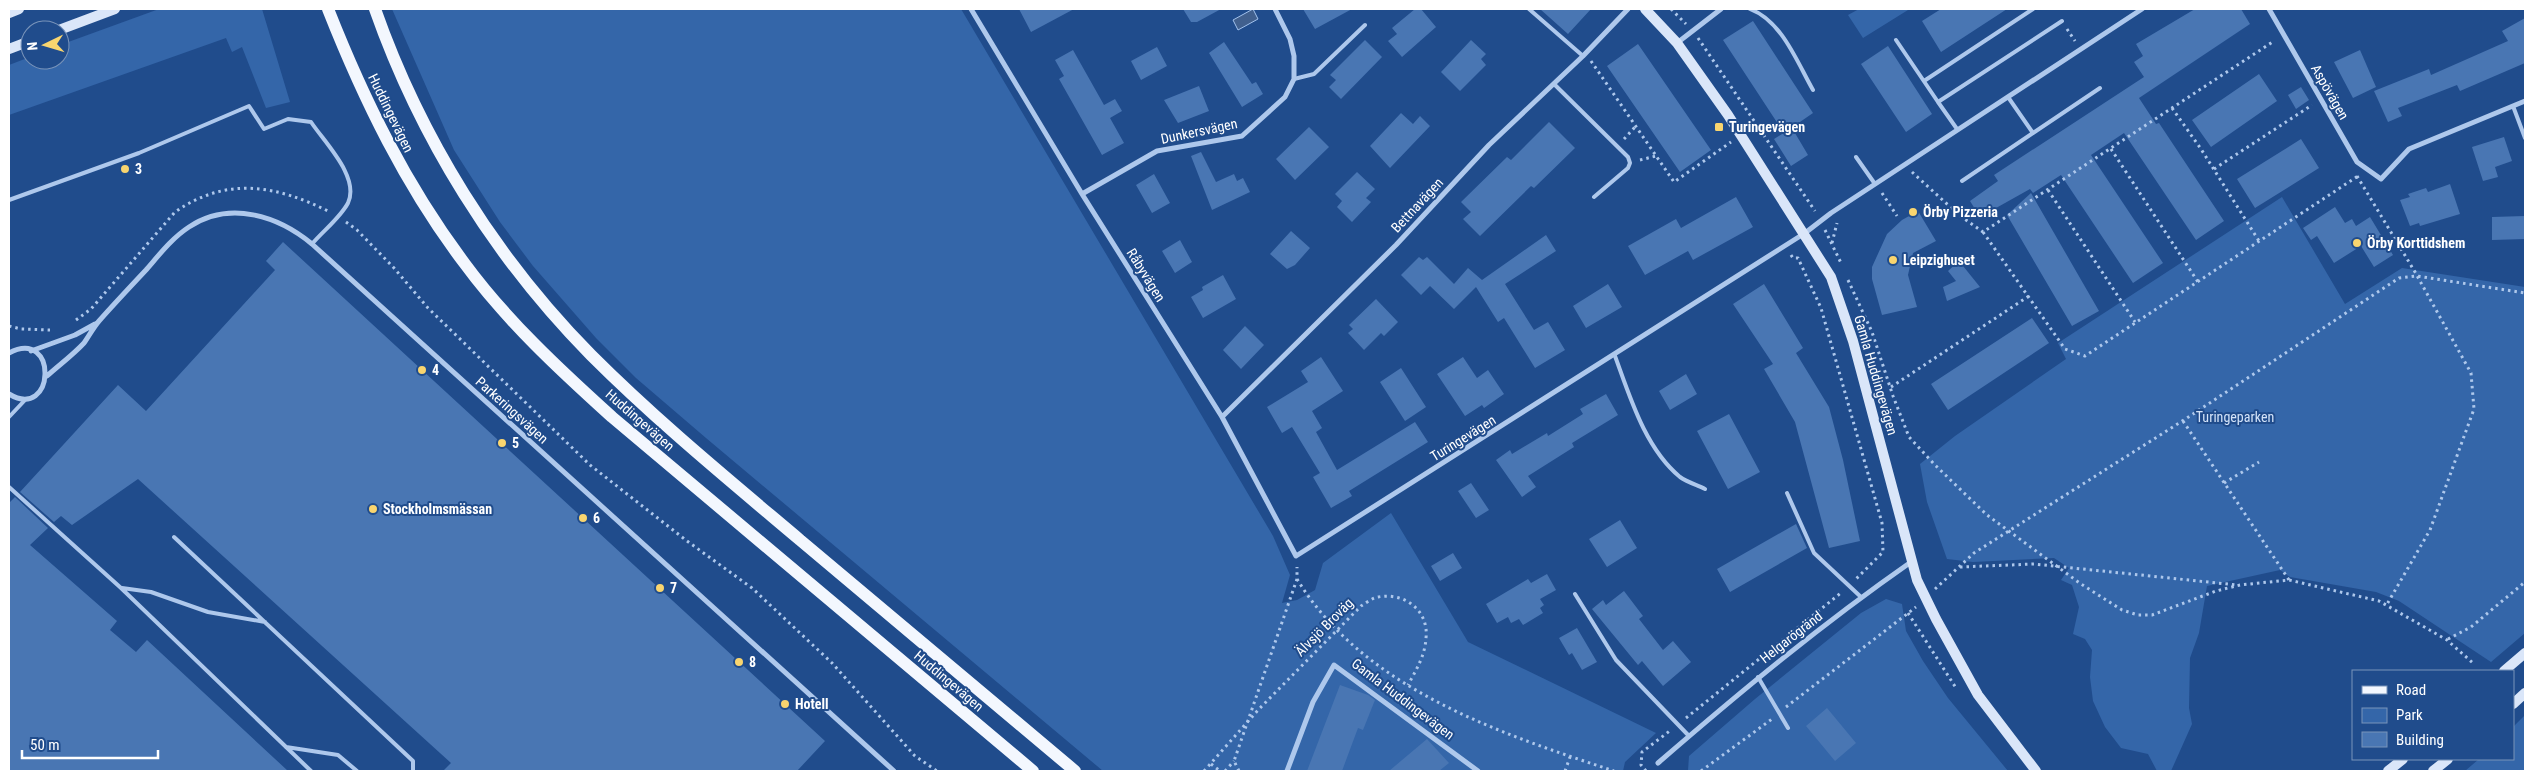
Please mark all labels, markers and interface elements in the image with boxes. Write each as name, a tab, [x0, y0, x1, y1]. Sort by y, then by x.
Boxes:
north arrow	[20, 20, 70, 70]
text: N	[24, 41, 40, 51]
street label: Aspövägen	[2308, 62, 2352, 122]
street label: Huddingevägen	[365, 71, 417, 155]
street label: Dunkersvägen	[1159, 115, 1239, 147]
place label: Turingevägen	[1729, 119, 1805, 135]
marker: Turingevägen	[1713, 121, 1725, 133]
place label: 3	[135, 161, 142, 177]
marker: 3	[119, 163, 131, 175]
street label: Bettnavägen	[1388, 174, 1446, 236]
place label: Örby Pizzeria	[1923, 204, 1998, 220]
marker: Örby Pizzeria	[1907, 206, 1919, 218]
place label: Örby Korttidshem	[2367, 235, 2465, 251]
marker: Örby Korttidshem	[2351, 237, 2363, 249]
street label: Råbyvägen	[1123, 245, 1169, 305]
place label: Leipzighuset	[1903, 252, 1975, 268]
marker: Leipzighuset	[1887, 254, 1899, 266]
street label: Gamla Huddingevägen	[1851, 313, 1901, 437]
place label: 4	[432, 362, 439, 378]
marker: 4	[416, 364, 428, 376]
street label: Parkeringsvägen	[473, 373, 551, 447]
street label: Huddingevägen	[602, 386, 678, 454]
park label: Turingeparken	[2196, 409, 2274, 425]
street label: Turingevägen	[1427, 412, 1499, 464]
place label: 5	[512, 435, 519, 451]
marker: 5	[496, 437, 508, 449]
place label: Stockholmsmässan	[383, 501, 492, 517]
marker: Stockholmsmässan	[367, 503, 379, 515]
place label: 6	[593, 510, 600, 526]
marker: 6	[577, 512, 589, 524]
place label: 7	[670, 580, 677, 596]
marker: 7	[654, 582, 666, 594]
street label: Älvsjö Broväg	[1292, 595, 1356, 659]
street label: Helgarögränd	[1757, 608, 1825, 666]
street label: Huddingevägen	[911, 647, 987, 715]
place label: 8	[749, 654, 756, 670]
street label: Gamla Huddingevägen	[1349, 655, 1457, 743]
marker: 8	[733, 656, 745, 668]
legend	[2352, 670, 2514, 760]
text: Road	[2396, 681, 2426, 699]
place label: Hotell	[795, 696, 829, 712]
marker: Hotell	[779, 698, 791, 710]
text: Park	[2396, 706, 2423, 724]
scale bar	[22, 728, 159, 760]
text: Building	[2396, 731, 2444, 749]
text: 50 m	[30, 736, 60, 754]

